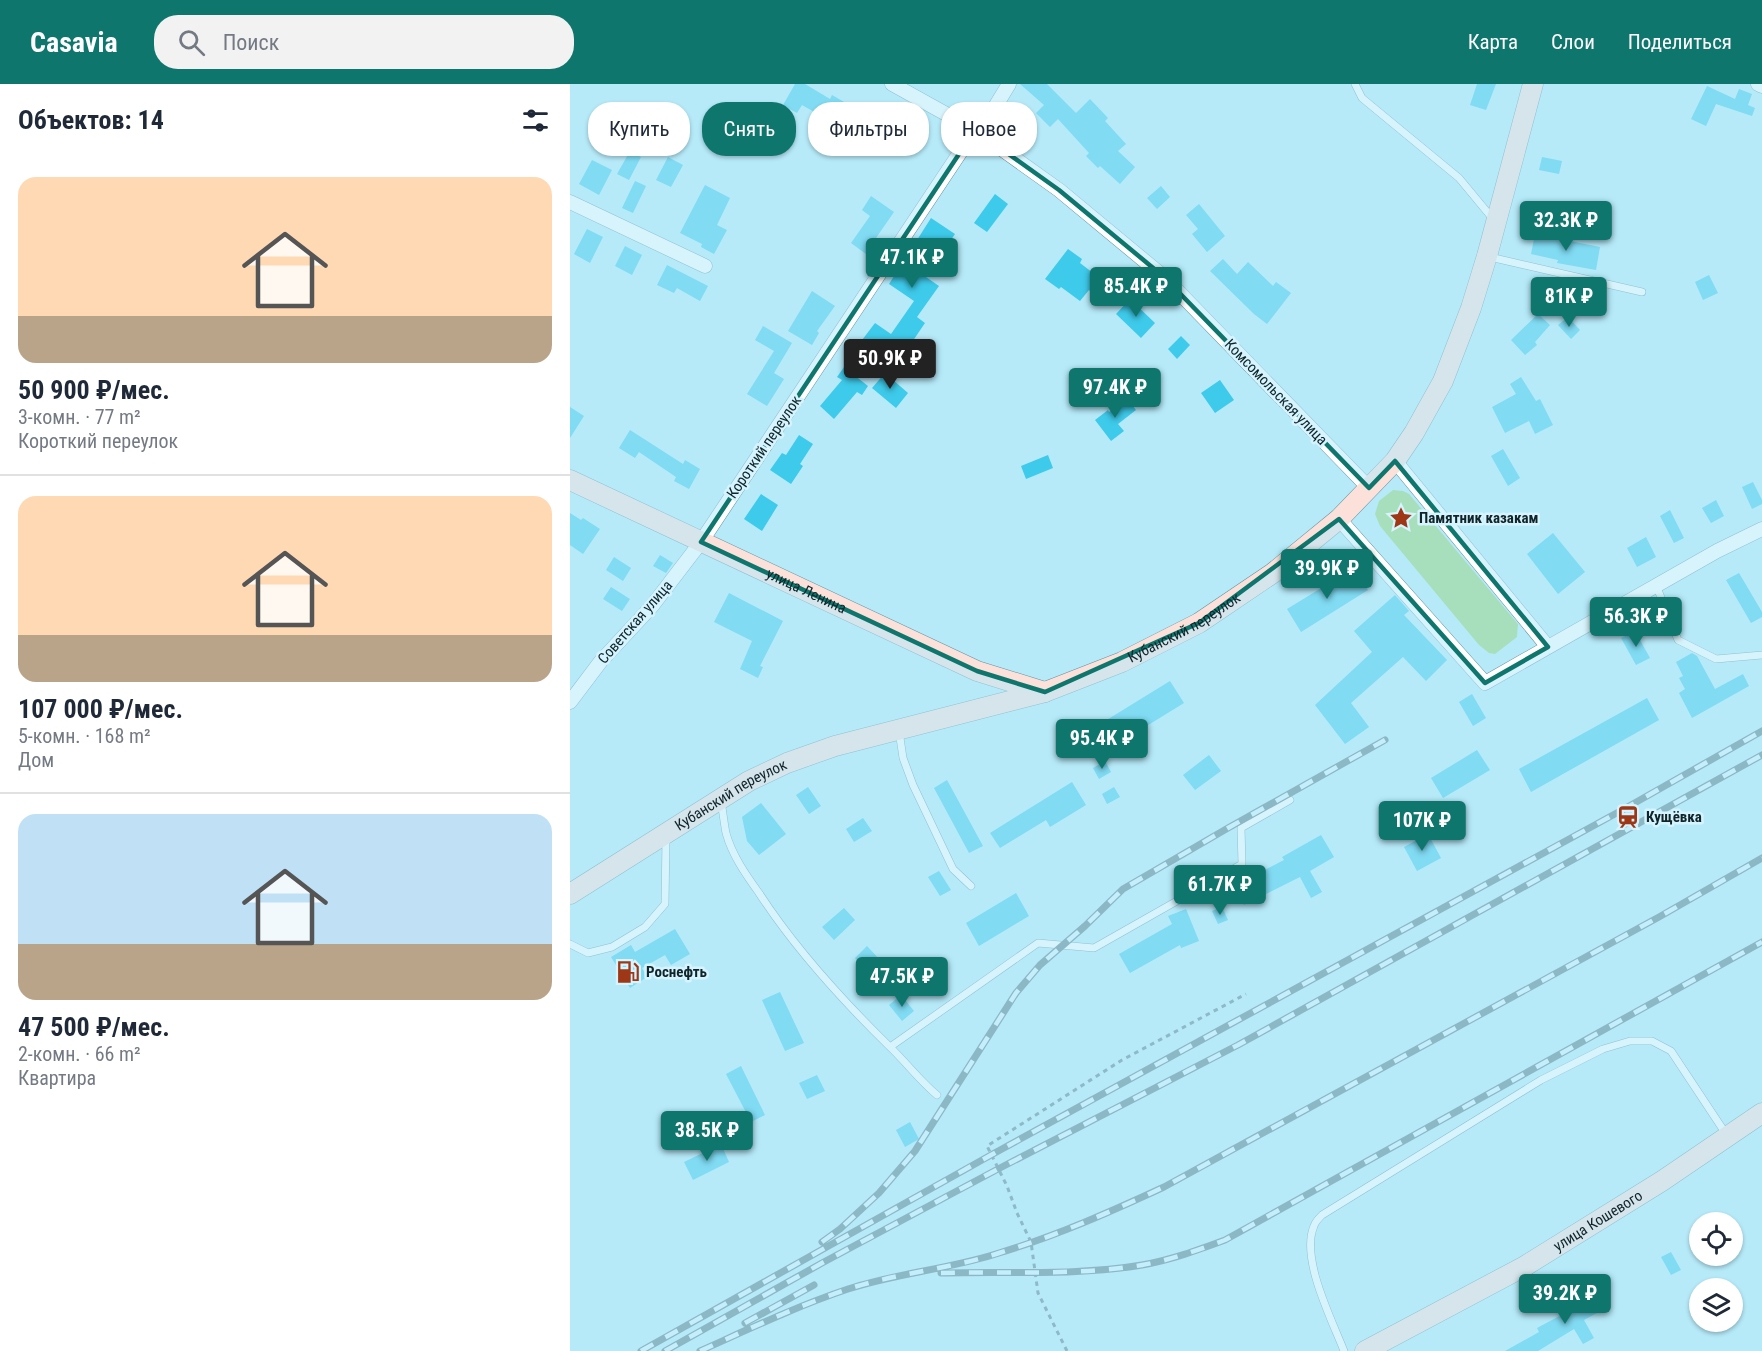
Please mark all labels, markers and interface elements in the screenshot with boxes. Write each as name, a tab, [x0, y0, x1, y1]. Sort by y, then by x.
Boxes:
search box	[154, 15, 574, 69]
text: Casavia	[30, 26, 118, 59]
icon: search	[175, 26, 208, 59]
text: Поиск	[223, 30, 279, 55]
text: Карта	[1468, 30, 1518, 54]
text: Слои	[1551, 30, 1595, 54]
text: Поделиться	[1628, 30, 1732, 54]
chip: Купить	[588, 102, 690, 156]
chip: Снять	[702, 102, 796, 156]
chip: Фильтры	[808, 102, 929, 156]
chip: Новое	[941, 102, 1037, 156]
icon: filters	[519, 104, 552, 137]
text: Объектов: 14	[18, 105, 164, 135]
pin: 32.3K ₽	[1511, 201, 1621, 252]
text: 32.3K ₽	[1534, 208, 1598, 232]
icon: home	[231, 216, 339, 324]
pin: 47.1K ₽	[857, 238, 967, 289]
text: 47.1K ₽	[880, 245, 944, 269]
pin: 85.4K ₽	[1081, 267, 1191, 318]
text: 85.4K ₽	[1104, 274, 1168, 298]
pin: 81K ₽	[1527, 277, 1611, 328]
text: 81K ₽	[1545, 284, 1593, 308]
street label: Комсомольская улица	[1221, 335, 1331, 449]
pin: 50.9K ₽	[835, 339, 945, 390]
text: 50.9K ₽	[858, 346, 922, 370]
pin: 97.4K ₽	[1060, 368, 1170, 419]
text: 50 900 ₽/мес.	[18, 375, 170, 405]
text: 97.4K ₽	[1083, 375, 1147, 399]
street label: Короткий переулок	[723, 392, 805, 502]
text: 3-комн. · 77 m²	[18, 405, 141, 429]
text: Короткий переулок	[18, 429, 178, 453]
place icon: Памятник казакам	[1388, 505, 1414, 531]
place label: Памятник казакам	[1419, 509, 1539, 527]
icon: home	[231, 535, 339, 643]
pin: 39.9K ₽	[1272, 549, 1382, 600]
text: 39.9K ₽	[1295, 556, 1359, 580]
street label: улица Ленина	[763, 564, 849, 617]
street label: Советская улица	[594, 577, 676, 667]
street label: Кубанский переулок	[1125, 589, 1244, 667]
pin: 56.3K ₽	[1581, 597, 1691, 648]
text: 56.3K ₽	[1604, 604, 1668, 628]
text: 107 000 ₽/мес.	[18, 694, 183, 724]
pin: 95.4K ₽	[1047, 719, 1157, 770]
text: 5-комн. · 168 m²	[18, 724, 151, 748]
text: 95.4K ₽	[1070, 726, 1134, 750]
text: Дом	[18, 748, 54, 772]
street label: Кубанский переулок	[671, 755, 790, 835]
pin: 107K ₽	[1373, 801, 1471, 852]
station icon: Кущёвка	[1615, 804, 1641, 830]
text: 107K ₽	[1393, 808, 1451, 832]
place label: Кущёвка	[1646, 808, 1702, 826]
icon: home	[231, 853, 339, 961]
pin: 61.7K ₽	[1165, 865, 1275, 916]
text: 61.7K ₽	[1188, 872, 1252, 896]
pin: 47.5K ₽	[847, 957, 957, 1008]
fuel station icon: Роснефть	[615, 959, 641, 985]
place label: Роснефть	[646, 963, 707, 981]
text: 47.5K ₽	[870, 964, 934, 988]
text: 47 500 ₽/мес.	[18, 1012, 170, 1042]
text: 2-комн. · 66 m²	[18, 1042, 141, 1066]
text: Квартира	[18, 1066, 96, 1090]
pin: 38.5K ₽	[652, 1111, 762, 1162]
text: 38.5K ₽	[675, 1118, 739, 1142]
street label: улица Кошевого	[1550, 1186, 1646, 1255]
map controls	[1689, 1212, 1743, 1332]
button: locate	[1689, 1212, 1743, 1266]
pin: 39.2K ₽	[1510, 1274, 1620, 1325]
button: layers	[1689, 1278, 1743, 1332]
text: 39.2K ₽	[1533, 1281, 1597, 1305]

